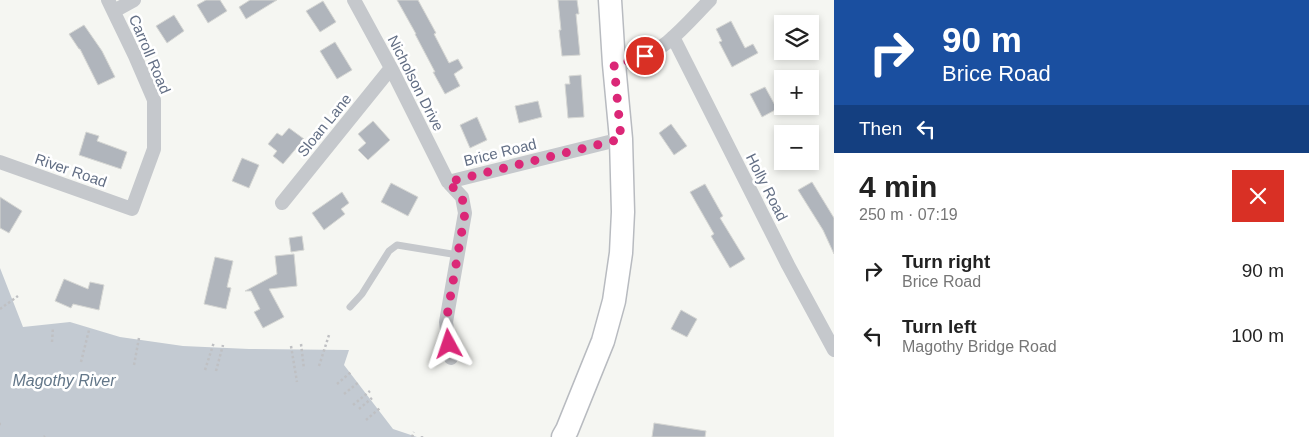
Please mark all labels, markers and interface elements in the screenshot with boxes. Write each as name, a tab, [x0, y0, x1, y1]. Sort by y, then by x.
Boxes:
street label: Carroll Road	[126, 12, 174, 96]
map controls	[774, 15, 819, 170]
button: layers	[774, 15, 819, 60]
icon: right	[859, 20, 924, 85]
text: 90 m	[942, 20, 1022, 59]
street label: Nicholson Drive	[385, 32, 447, 134]
pin	[624, 35, 666, 77]
icon: arrive	[631, 42, 659, 70]
text: Brice Road	[942, 61, 1051, 86]
button: +	[774, 70, 819, 115]
street label: Sloan Lane	[294, 90, 354, 160]
icon: left	[912, 115, 940, 143]
text: Then	[859, 118, 902, 139]
button: −	[774, 125, 819, 170]
street label: Brice Road	[462, 135, 538, 169]
street label: River Road	[33, 150, 109, 190]
street label: Holly Road	[743, 150, 791, 224]
text: 4 min	[859, 170, 937, 203]
button: close	[1232, 170, 1284, 222]
text: 250 m · 07:19	[859, 206, 958, 223]
text: Turn right	[902, 251, 990, 272]
icon: right	[859, 257, 887, 285]
text: 90 m	[1242, 260, 1284, 281]
text: Brice Road	[902, 273, 981, 290]
text: Turn left	[902, 316, 977, 337]
position arrow	[422, 317, 474, 369]
icon: left	[859, 322, 887, 350]
text: 100 m	[1231, 325, 1284, 346]
text: Magothy Bridge Road	[902, 338, 1057, 355]
water label: Magothy River	[12, 372, 116, 389]

